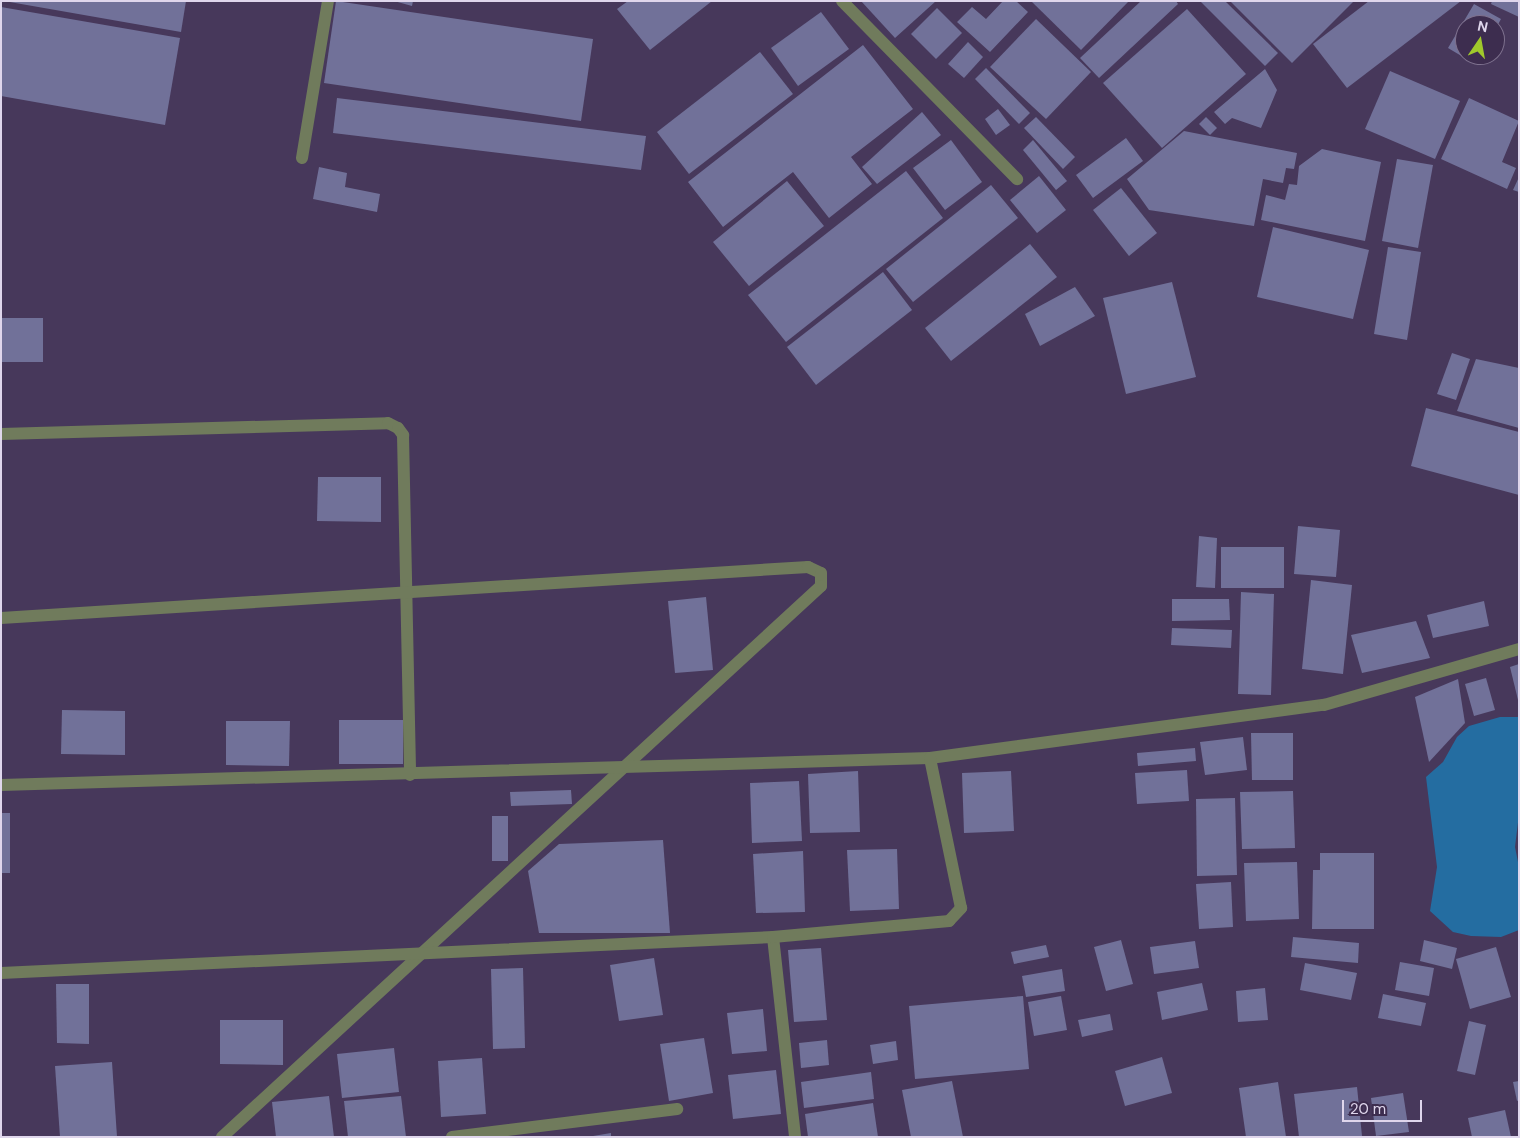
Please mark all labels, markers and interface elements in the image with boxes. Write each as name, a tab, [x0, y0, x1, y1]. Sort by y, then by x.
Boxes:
north arrow	[1455, 15, 1505, 65]
text: N	[1476, 16, 1490, 36]
scale bar	[1345, 1090, 1425, 1122]
text: 20 m	[1350, 1099, 1386, 1119]

